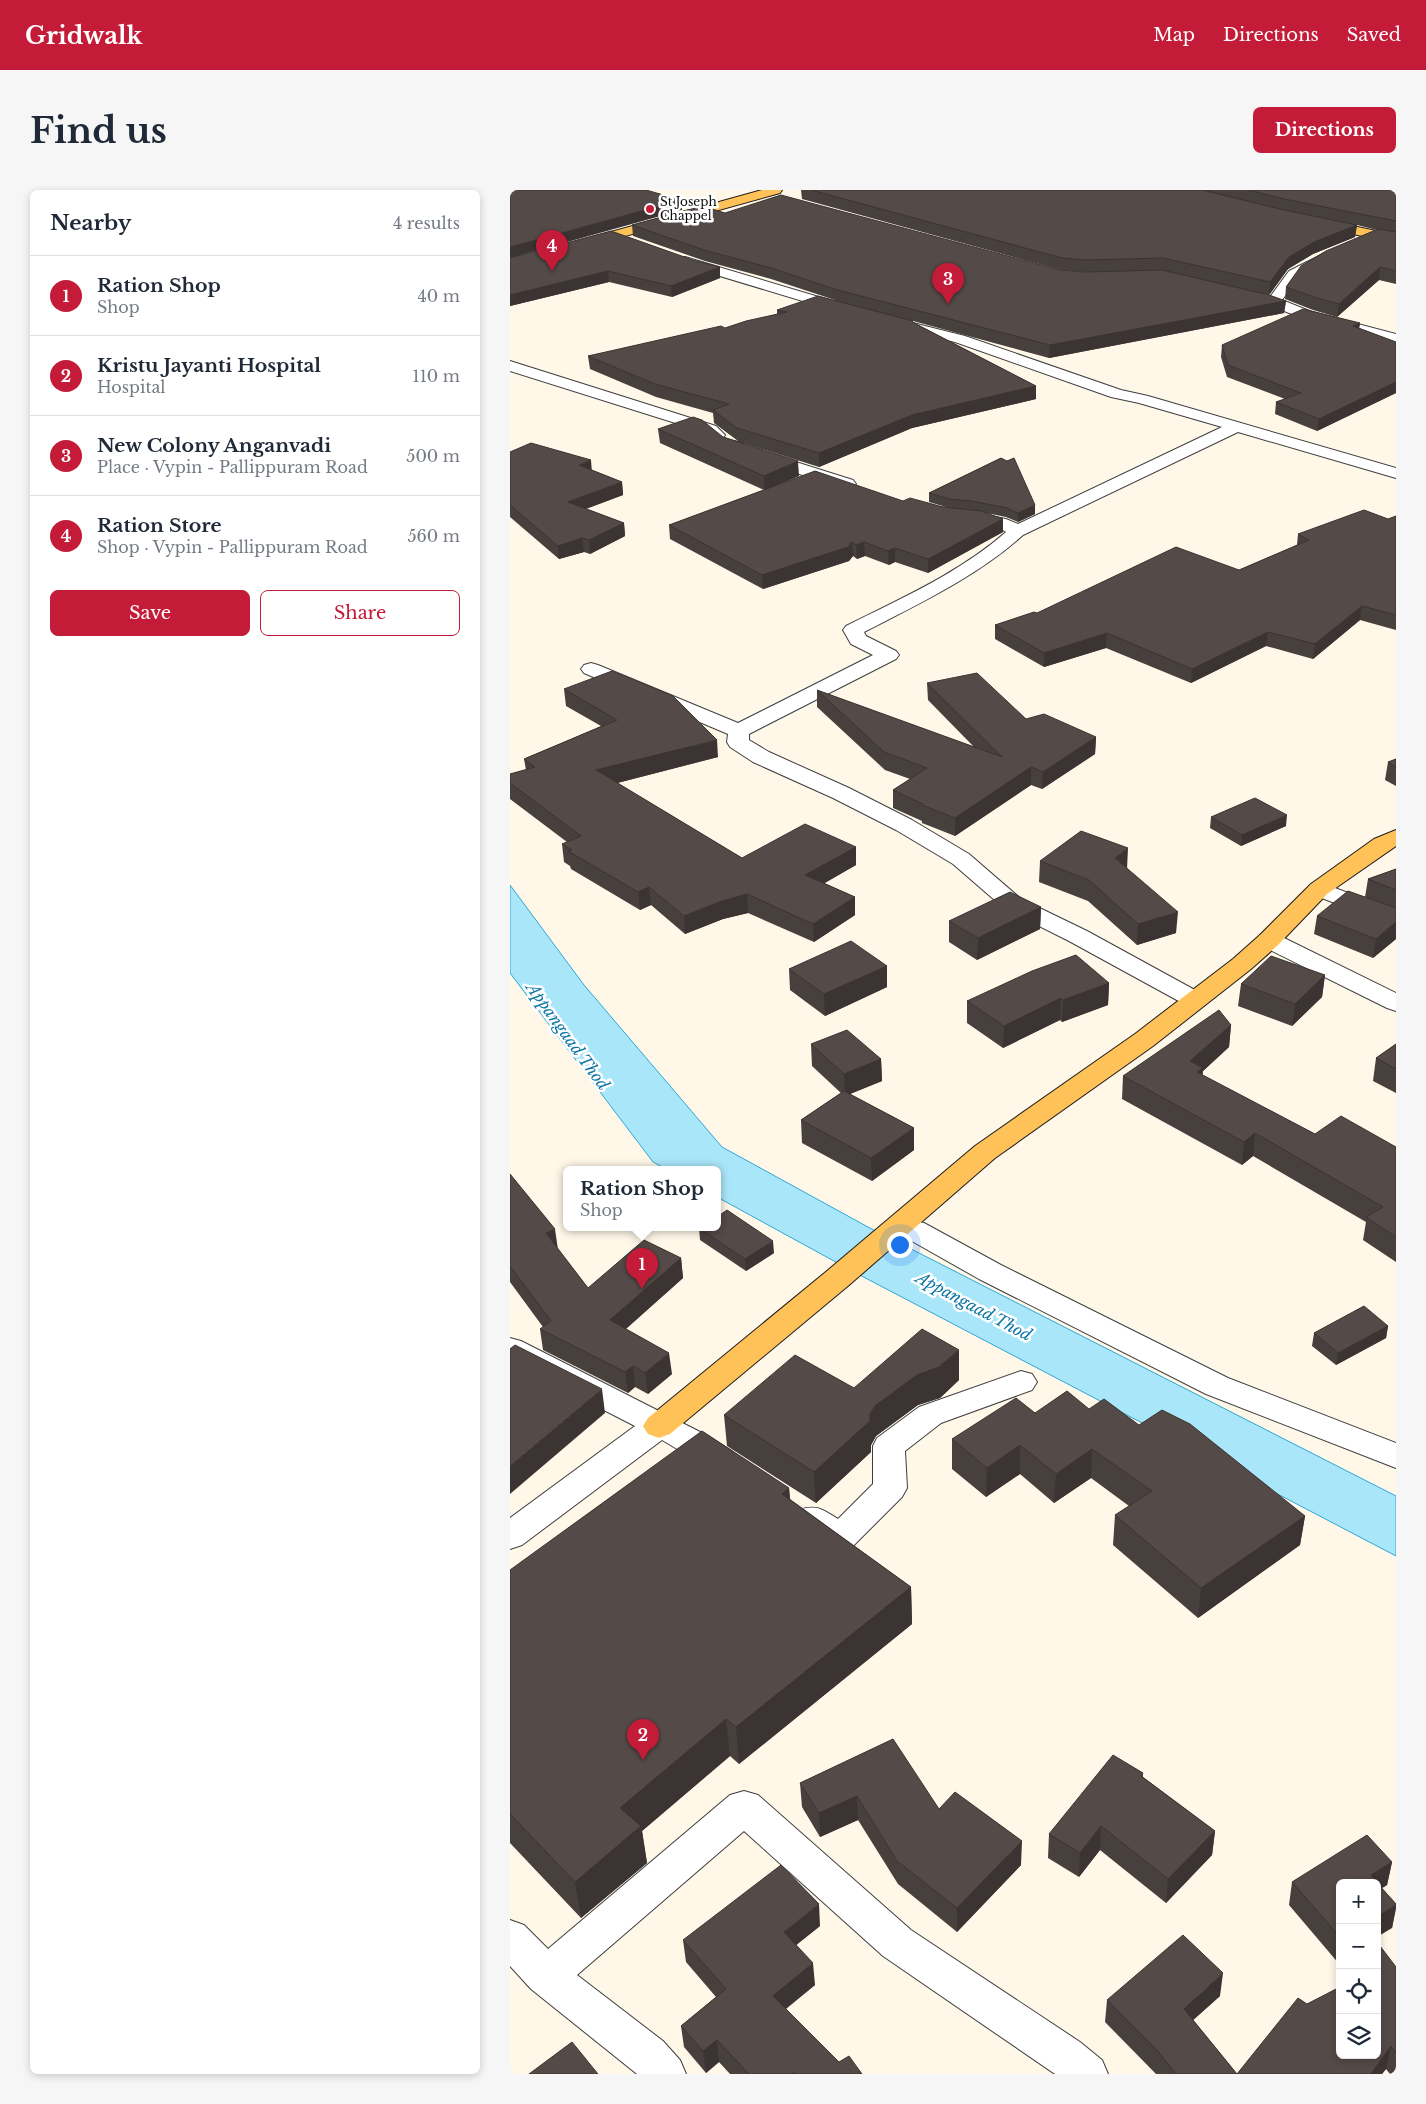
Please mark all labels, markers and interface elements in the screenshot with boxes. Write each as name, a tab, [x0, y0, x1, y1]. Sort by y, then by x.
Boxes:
text: Gridwalk	[25, 21, 142, 50]
text: Map	[1153, 24, 1195, 46]
text: Directions	[1223, 24, 1319, 46]
text: Saved	[1347, 24, 1401, 46]
button: Directions	[1253, 107, 1396, 153]
text: Find us	[30, 109, 167, 152]
place label: St Joseph Chappel	[660, 194, 717, 223]
marker: St Joseph Chappel	[644, 203, 656, 215]
text: Nearby	[50, 210, 131, 236]
text: 4 results	[393, 213, 460, 233]
pin: 4	[536, 230, 568, 271]
pin: 3	[932, 263, 964, 304]
text: Ration Shop	[97, 274, 221, 297]
text: 1	[63, 286, 69, 306]
text: 40 m	[417, 286, 460, 306]
text: Shop	[97, 297, 140, 317]
text: Kristu Jayanti Hospital	[97, 354, 321, 377]
text: 2	[61, 366, 71, 386]
text: 110 m	[413, 366, 460, 386]
text: Hospital	[97, 377, 166, 397]
text: New Colony Anganvadi	[97, 434, 331, 457]
text: 3	[61, 446, 71, 466]
text: 500 m	[406, 446, 460, 466]
text: Place · Vypin - Pallippuram Road	[97, 457, 368, 477]
text: Ration Store	[97, 514, 222, 537]
text: 4	[61, 526, 71, 546]
text: 560 m	[407, 526, 460, 546]
text: Shop · Vypin - Pallippuram Road	[97, 537, 368, 557]
button: Save	[50, 590, 250, 636]
button: Share	[260, 590, 460, 636]
water label: Appangaad Thod	[521, 977, 614, 1094]
popup	[563, 1166, 721, 1231]
text: Ration Shop	[580, 1177, 704, 1200]
text: Shop	[580, 1200, 623, 1220]
your location	[887, 1232, 913, 1258]
pin: 1	[626, 1248, 658, 1289]
water label: Appangaad Thod	[911, 1266, 1036, 1345]
pin: 2	[627, 1719, 659, 1760]
map controls	[1336, 1879, 1381, 2059]
button: +	[1336, 1879, 1381, 1924]
button: −	[1336, 1924, 1381, 1969]
button: locate	[1336, 1969, 1381, 2014]
button: layers	[1336, 2014, 1381, 2059]

